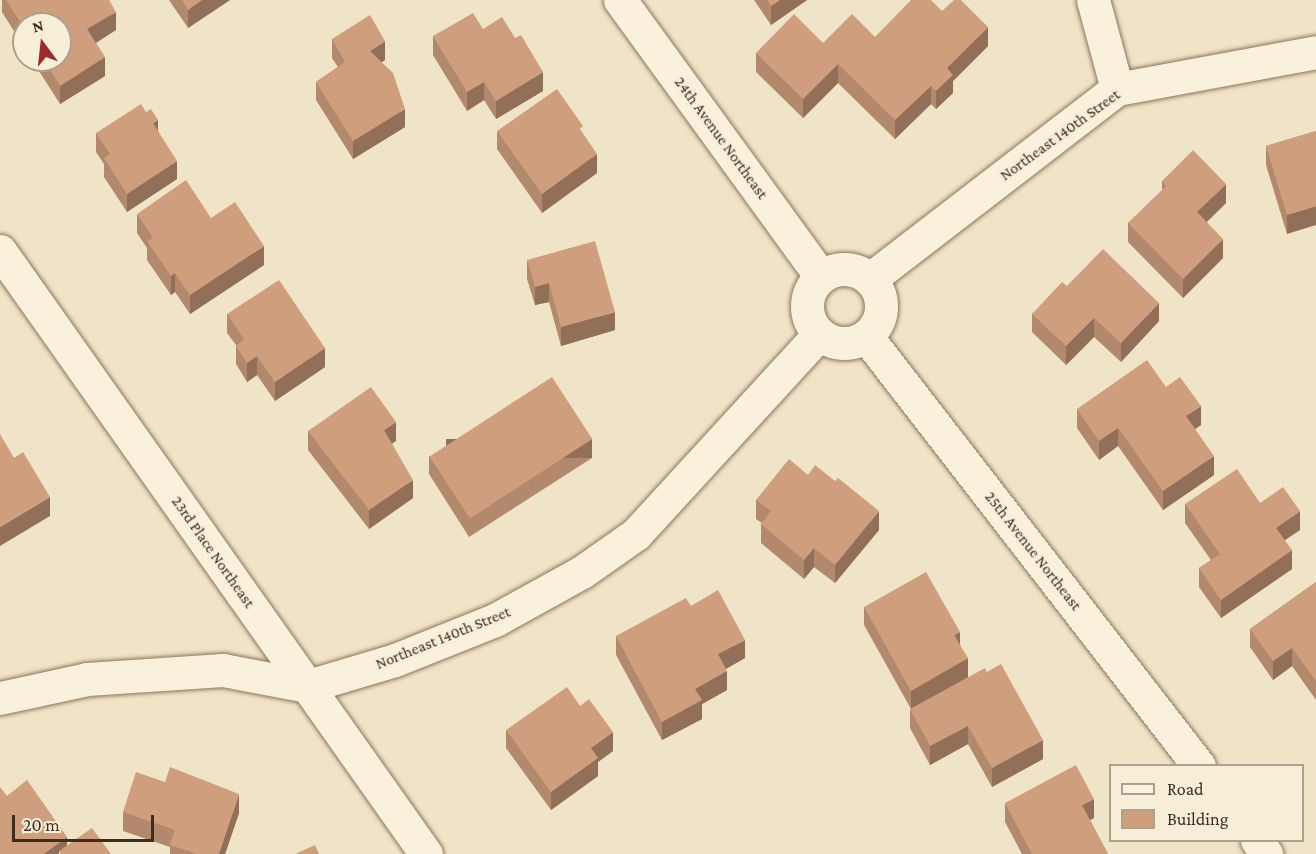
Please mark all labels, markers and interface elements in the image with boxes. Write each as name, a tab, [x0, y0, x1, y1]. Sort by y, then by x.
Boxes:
north arrow	[12, 12, 72, 72]
text: N	[30, 16, 45, 36]
street label: 24th Avenue Northeast	[670, 73, 772, 203]
street label: Northeast 140th Street	[996, 85, 1124, 185]
street label: 25th Avenue Northeast	[980, 488, 1086, 614]
street label: 23rd Place Northeast	[167, 492, 259, 612]
street label: Northeast 140th Street	[373, 602, 513, 674]
legend	[1109, 764, 1304, 842]
text: Road	[1167, 779, 1204, 799]
scale bar	[15, 803, 158, 841]
text: Building	[1167, 809, 1228, 829]
text: 20 m	[23, 815, 60, 835]

